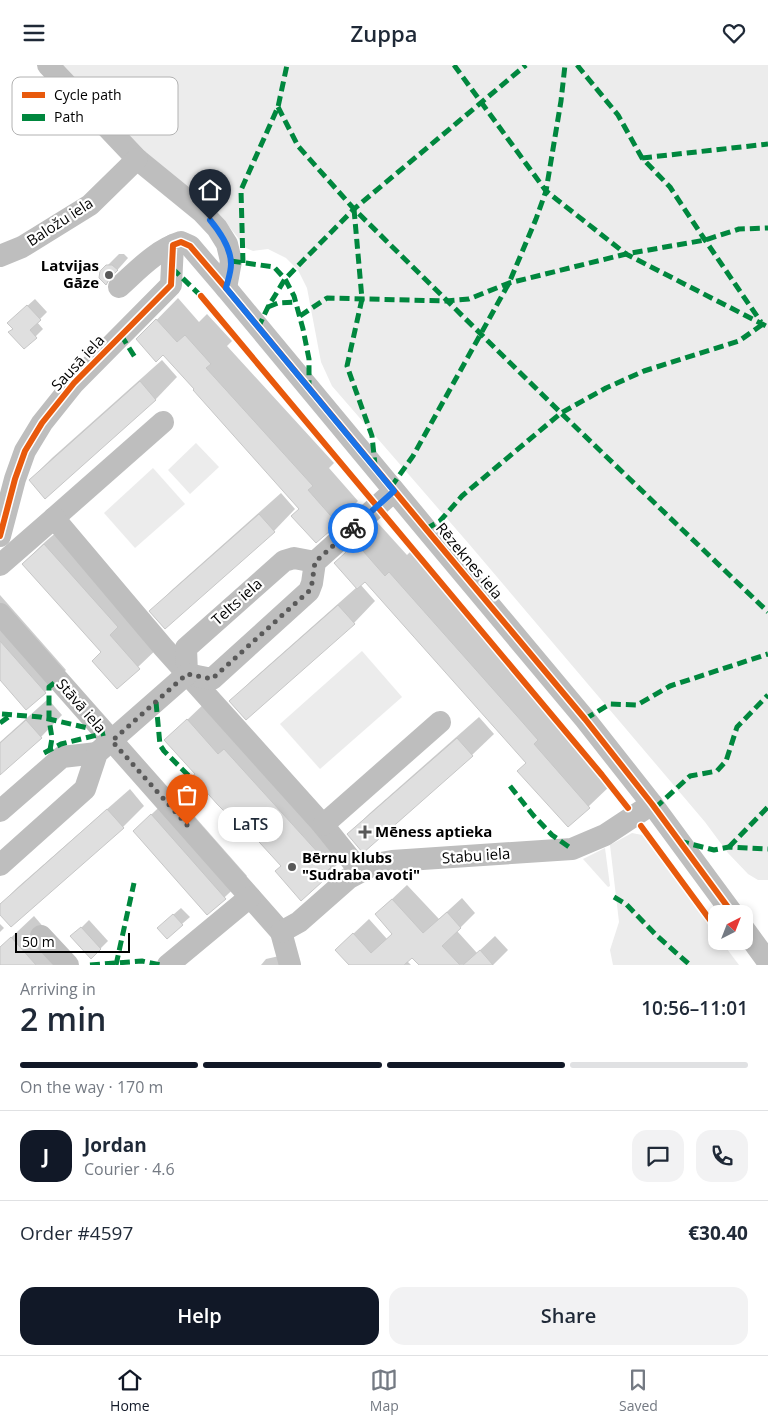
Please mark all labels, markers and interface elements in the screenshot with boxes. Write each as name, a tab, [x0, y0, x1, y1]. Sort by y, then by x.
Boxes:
text: Zuppa	[351, 18, 417, 48]
icon: menu	[20, 19, 48, 47]
icon: heart	[720, 19, 748, 47]
legend	[12, 77, 178, 135]
text: Cycle path	[54, 85, 122, 104]
text: Path	[54, 107, 84, 126]
pin	[189, 169, 231, 220]
icon: home	[196, 176, 224, 204]
street label: Baložu iela	[22, 192, 96, 250]
place label: Latvijas Gāze	[41, 255, 99, 292]
marker: Latvijas Gāze	[103, 269, 115, 281]
street label: Sausā iela	[46, 330, 108, 395]
courier	[328, 503, 378, 553]
icon: bike	[339, 514, 367, 542]
street label: Rēzeknes iela	[432, 518, 508, 603]
street label: Telts iela	[207, 573, 266, 629]
street label: Stāvā iela	[53, 674, 111, 737]
pin	[166, 774, 208, 825]
icon: bag	[173, 781, 201, 809]
callout: LaTS	[217, 807, 282, 843]
text: LaTS	[233, 813, 268, 835]
place label: Mēness aptieka	[375, 821, 492, 841]
marker: Mēness aptieka	[359, 826, 371, 838]
street label: Stabu iela	[441, 843, 511, 867]
place label: Bērnu klubs "Sudraba avoti"	[302, 847, 420, 884]
marker: Bērnu klubs "Sudraba avoti"	[286, 861, 298, 873]
north arrow	[708, 905, 752, 950]
map controls	[708, 905, 753, 950]
scale bar	[15, 930, 130, 953]
text: 50 m	[22, 932, 55, 951]
text: Arriving in	[20, 978, 96, 1000]
text: 10:56–11:01	[641, 995, 748, 1021]
text: 2 min	[20, 997, 106, 1040]
text: On the way · 170 m	[20, 1076, 163, 1098]
button: chat	[632, 1130, 684, 1182]
button: phone	[696, 1130, 748, 1182]
text: Jordan	[84, 1132, 147, 1158]
text: J	[43, 1143, 49, 1169]
text: Courier · 4.6	[84, 1158, 175, 1180]
text: Order #4597	[20, 1220, 133, 1246]
text: €30.40	[688, 1220, 748, 1246]
button: Help	[20, 1287, 379, 1345]
button: Share	[389, 1287, 748, 1345]
tab: Home	[110, 1366, 150, 1415]
tab: Map	[370, 1366, 399, 1415]
tab: Saved	[619, 1366, 658, 1415]

